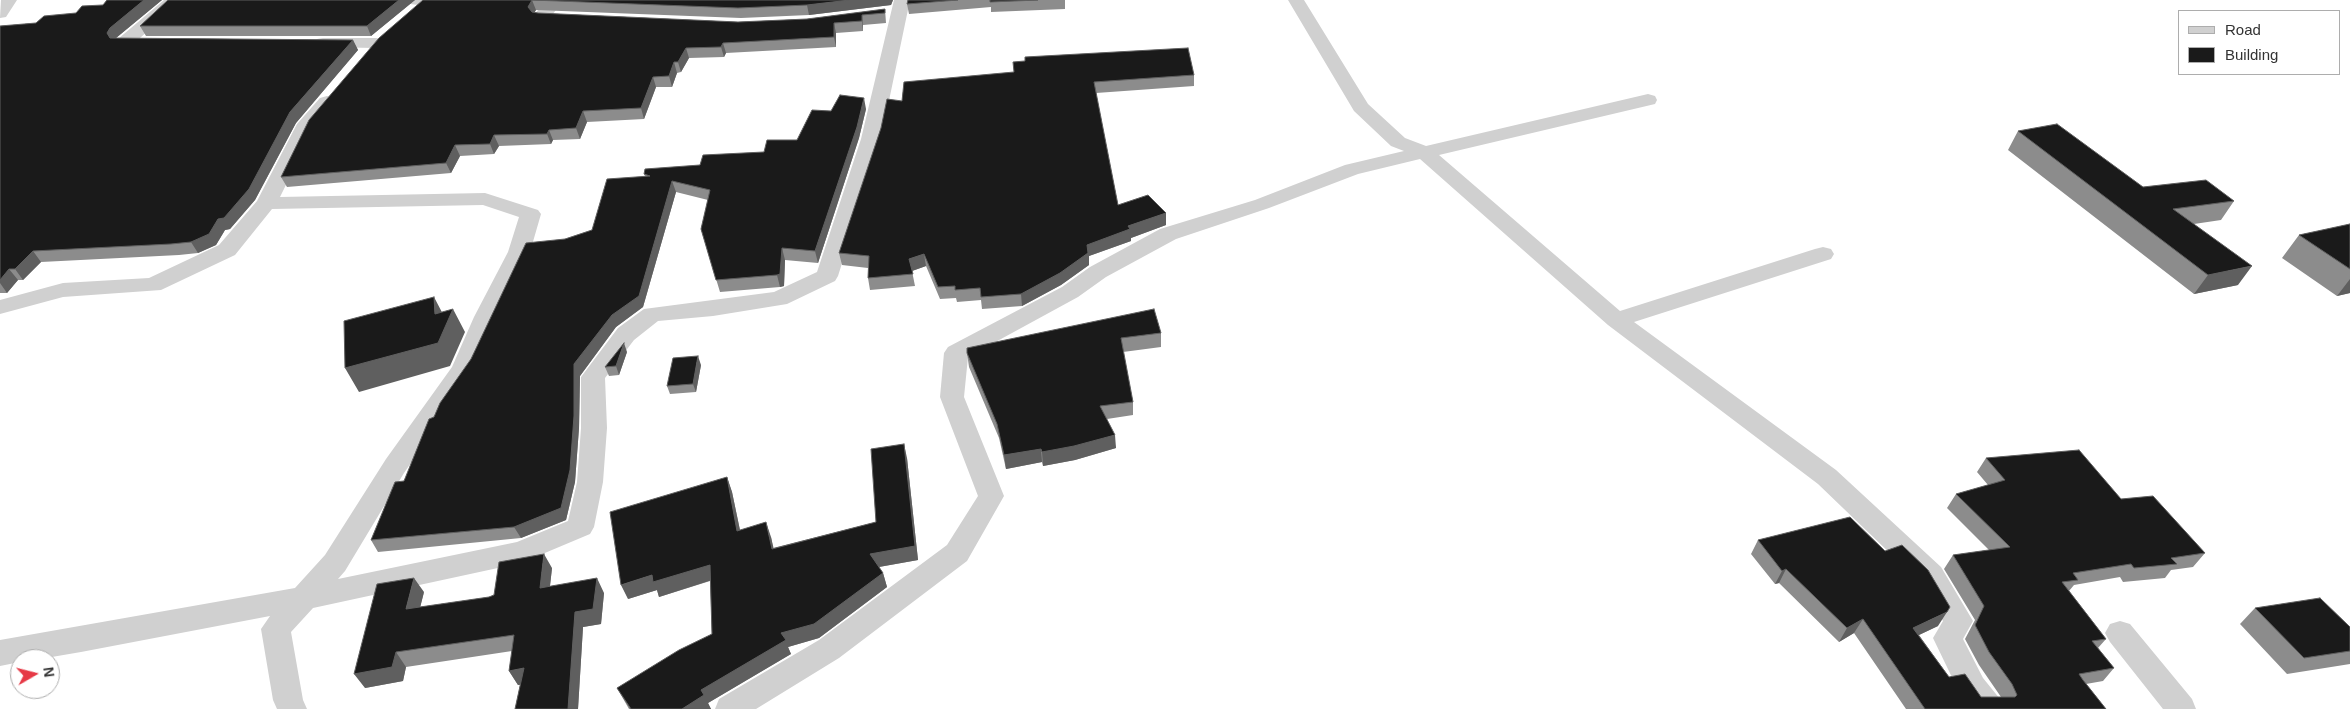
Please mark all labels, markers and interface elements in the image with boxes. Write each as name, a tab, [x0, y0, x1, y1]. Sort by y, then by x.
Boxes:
legend	[2178, 10, 2340, 75]
text: Road	[2225, 21, 2261, 38]
text: Building	[2225, 46, 2278, 63]
north arrow	[10, 649, 60, 699]
text: N	[40, 666, 57, 678]

